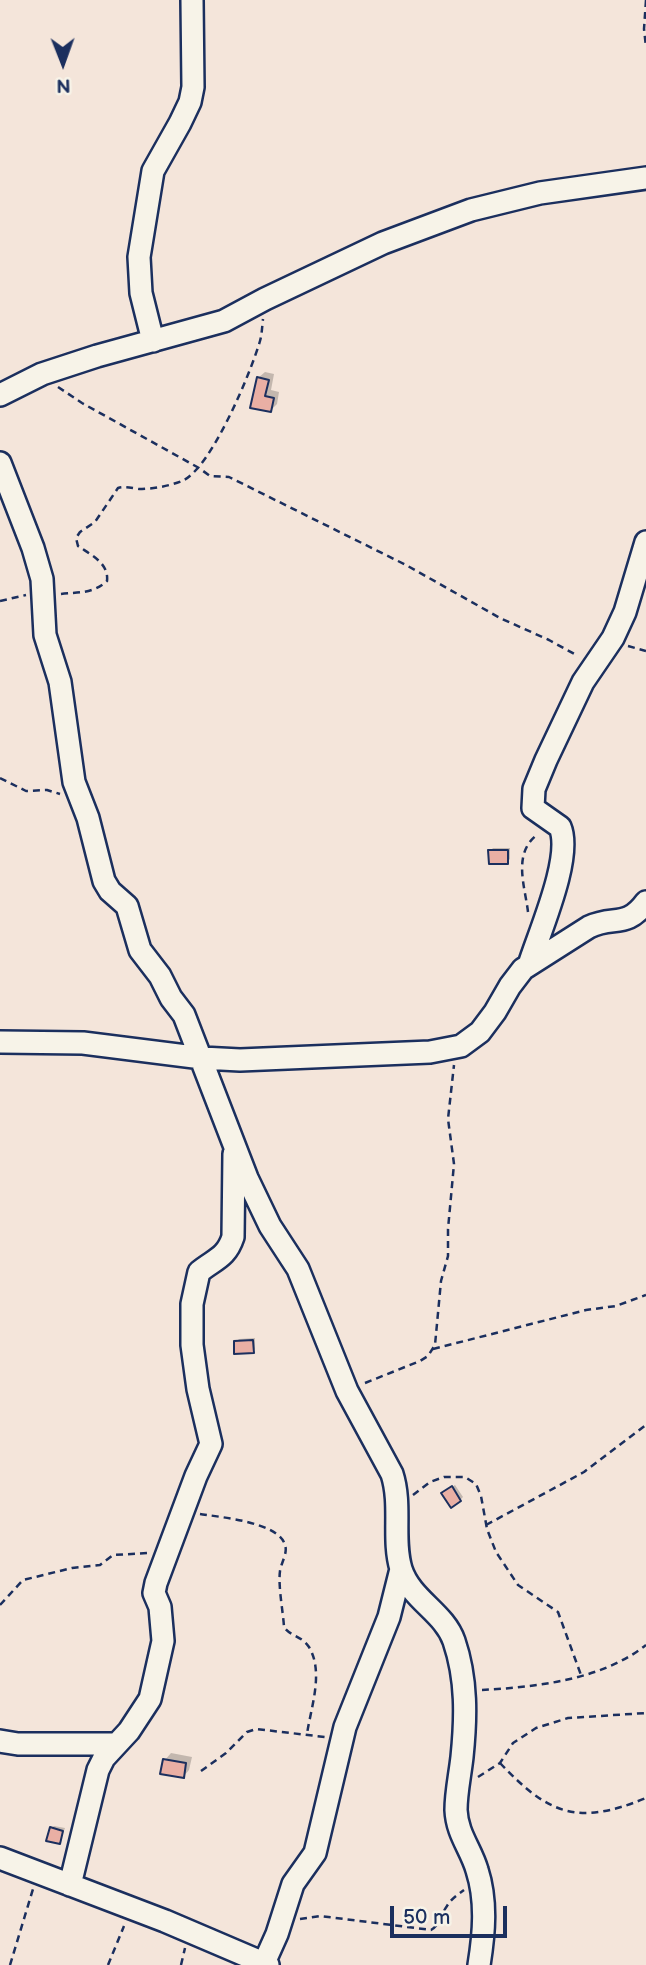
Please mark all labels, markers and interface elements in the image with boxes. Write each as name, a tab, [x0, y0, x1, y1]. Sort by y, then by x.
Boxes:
north arrow	[28, 28, 98, 98]
text: N	[56, 73, 71, 96]
scale bar	[394, 1892, 511, 1936]
text: 50 m	[403, 1905, 450, 1930]

